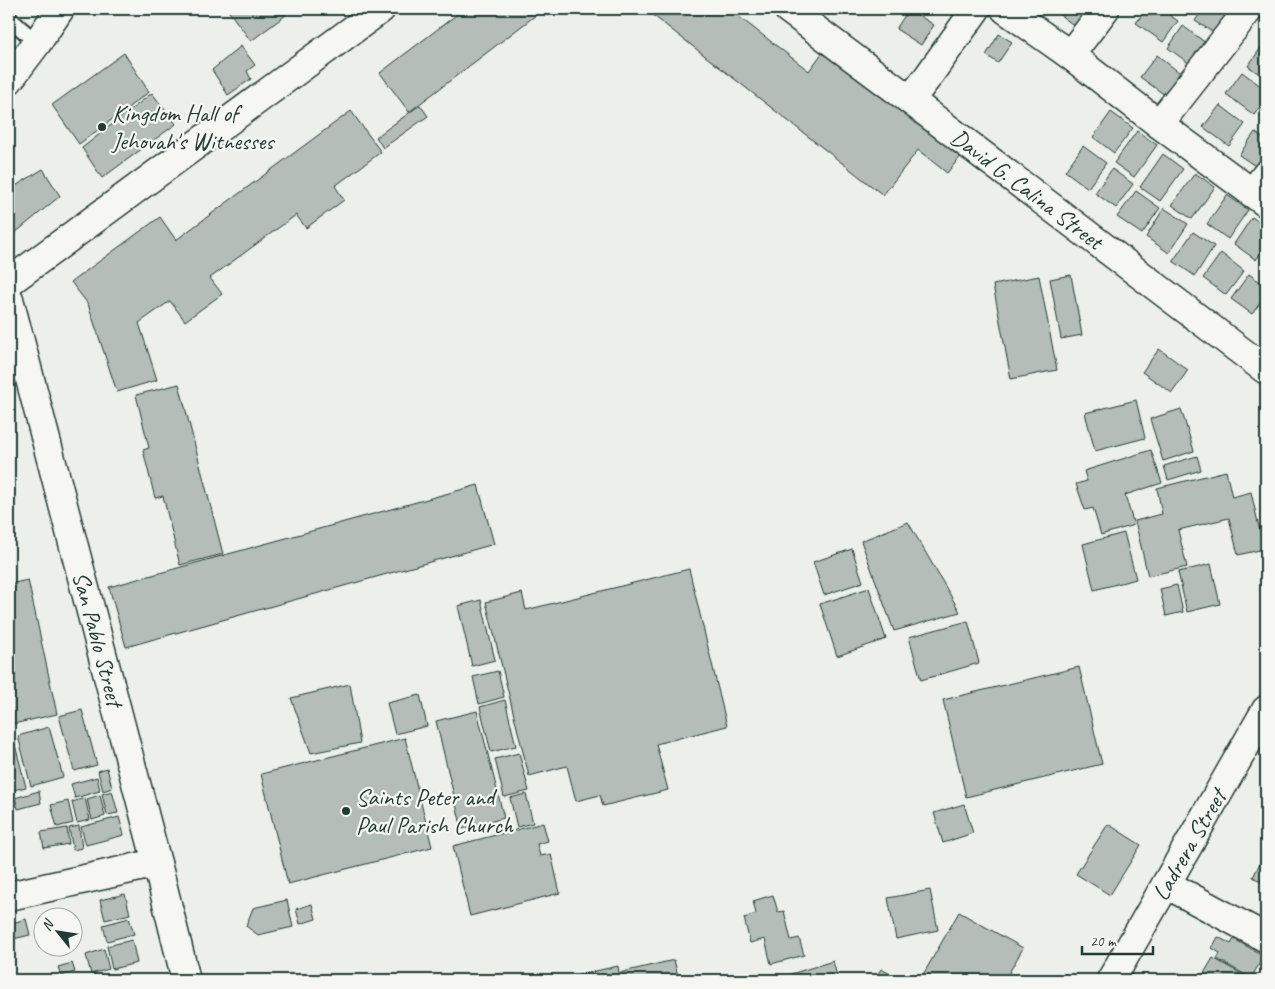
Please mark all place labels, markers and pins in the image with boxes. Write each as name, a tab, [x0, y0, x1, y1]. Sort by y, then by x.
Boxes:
place label: Kingdom Hall of Jehovah's Witnesses	[111, 98, 275, 156]
marker: Kingdom Hall of Jehovah's Witnesses	[96, 121, 108, 133]
place label: Saints Peter and Paul Parish Church	[356, 782, 514, 840]
marker: Saints Peter and Paul Parish Church	[340, 805, 352, 817]

